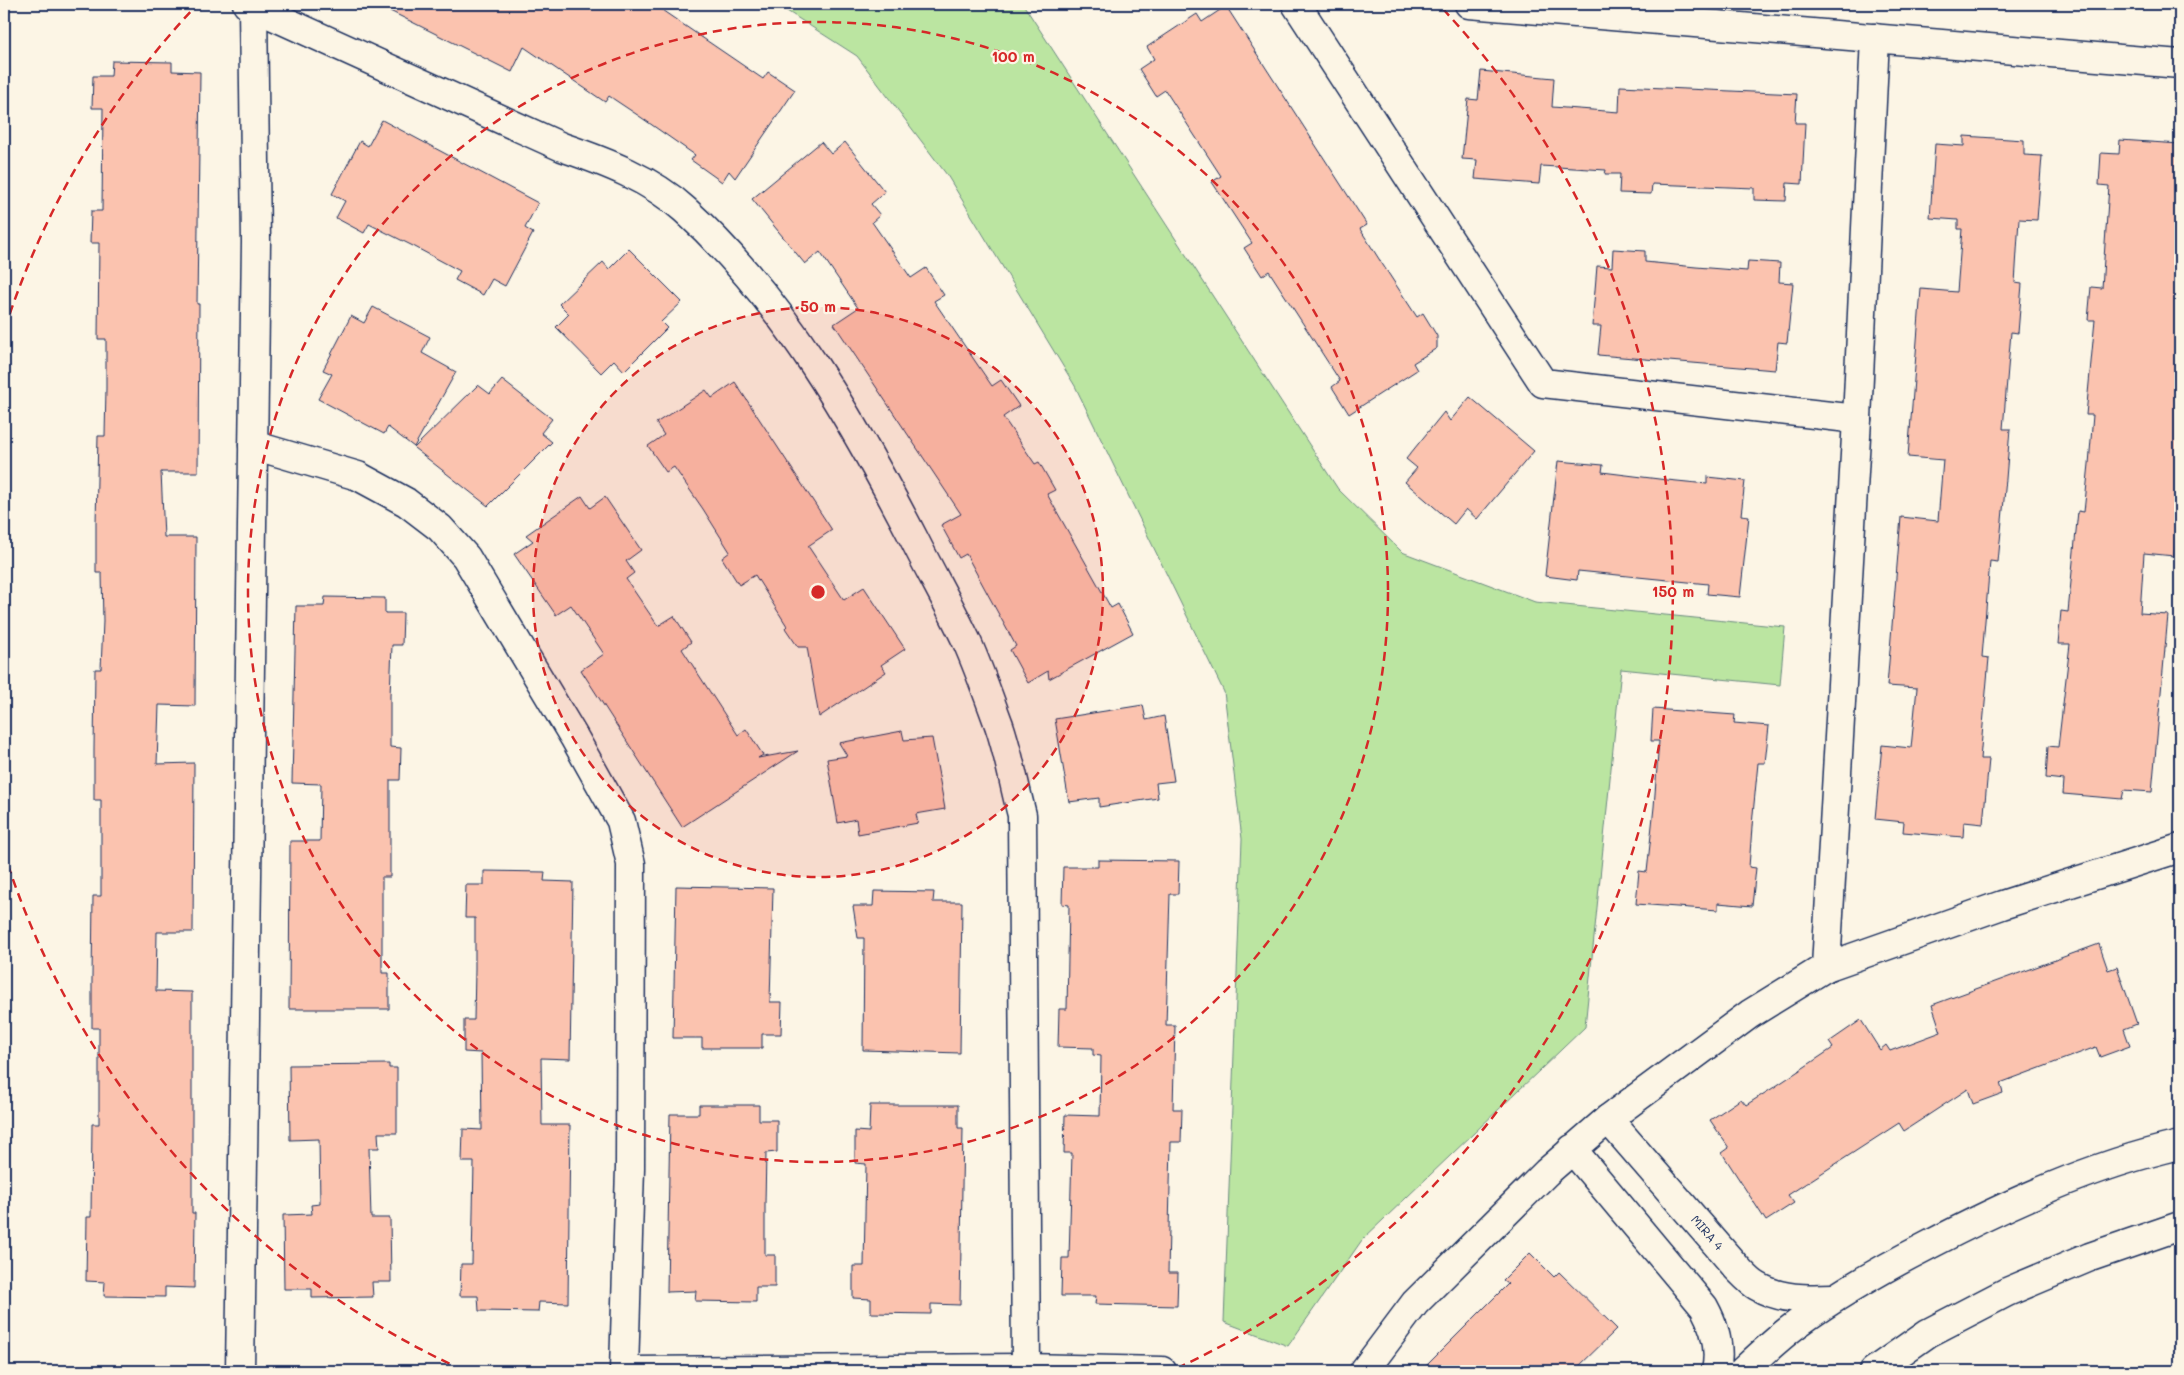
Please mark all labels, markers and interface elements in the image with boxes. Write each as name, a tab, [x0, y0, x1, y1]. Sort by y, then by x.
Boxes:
text: 100 m	[991, 46, 1035, 66]
text: 50 m	[800, 296, 836, 316]
text: 150 m	[1652, 581, 1694, 601]
centre of rings	[809, 583, 827, 601]
street label: MIRA 4	[1688, 1211, 1727, 1253]

